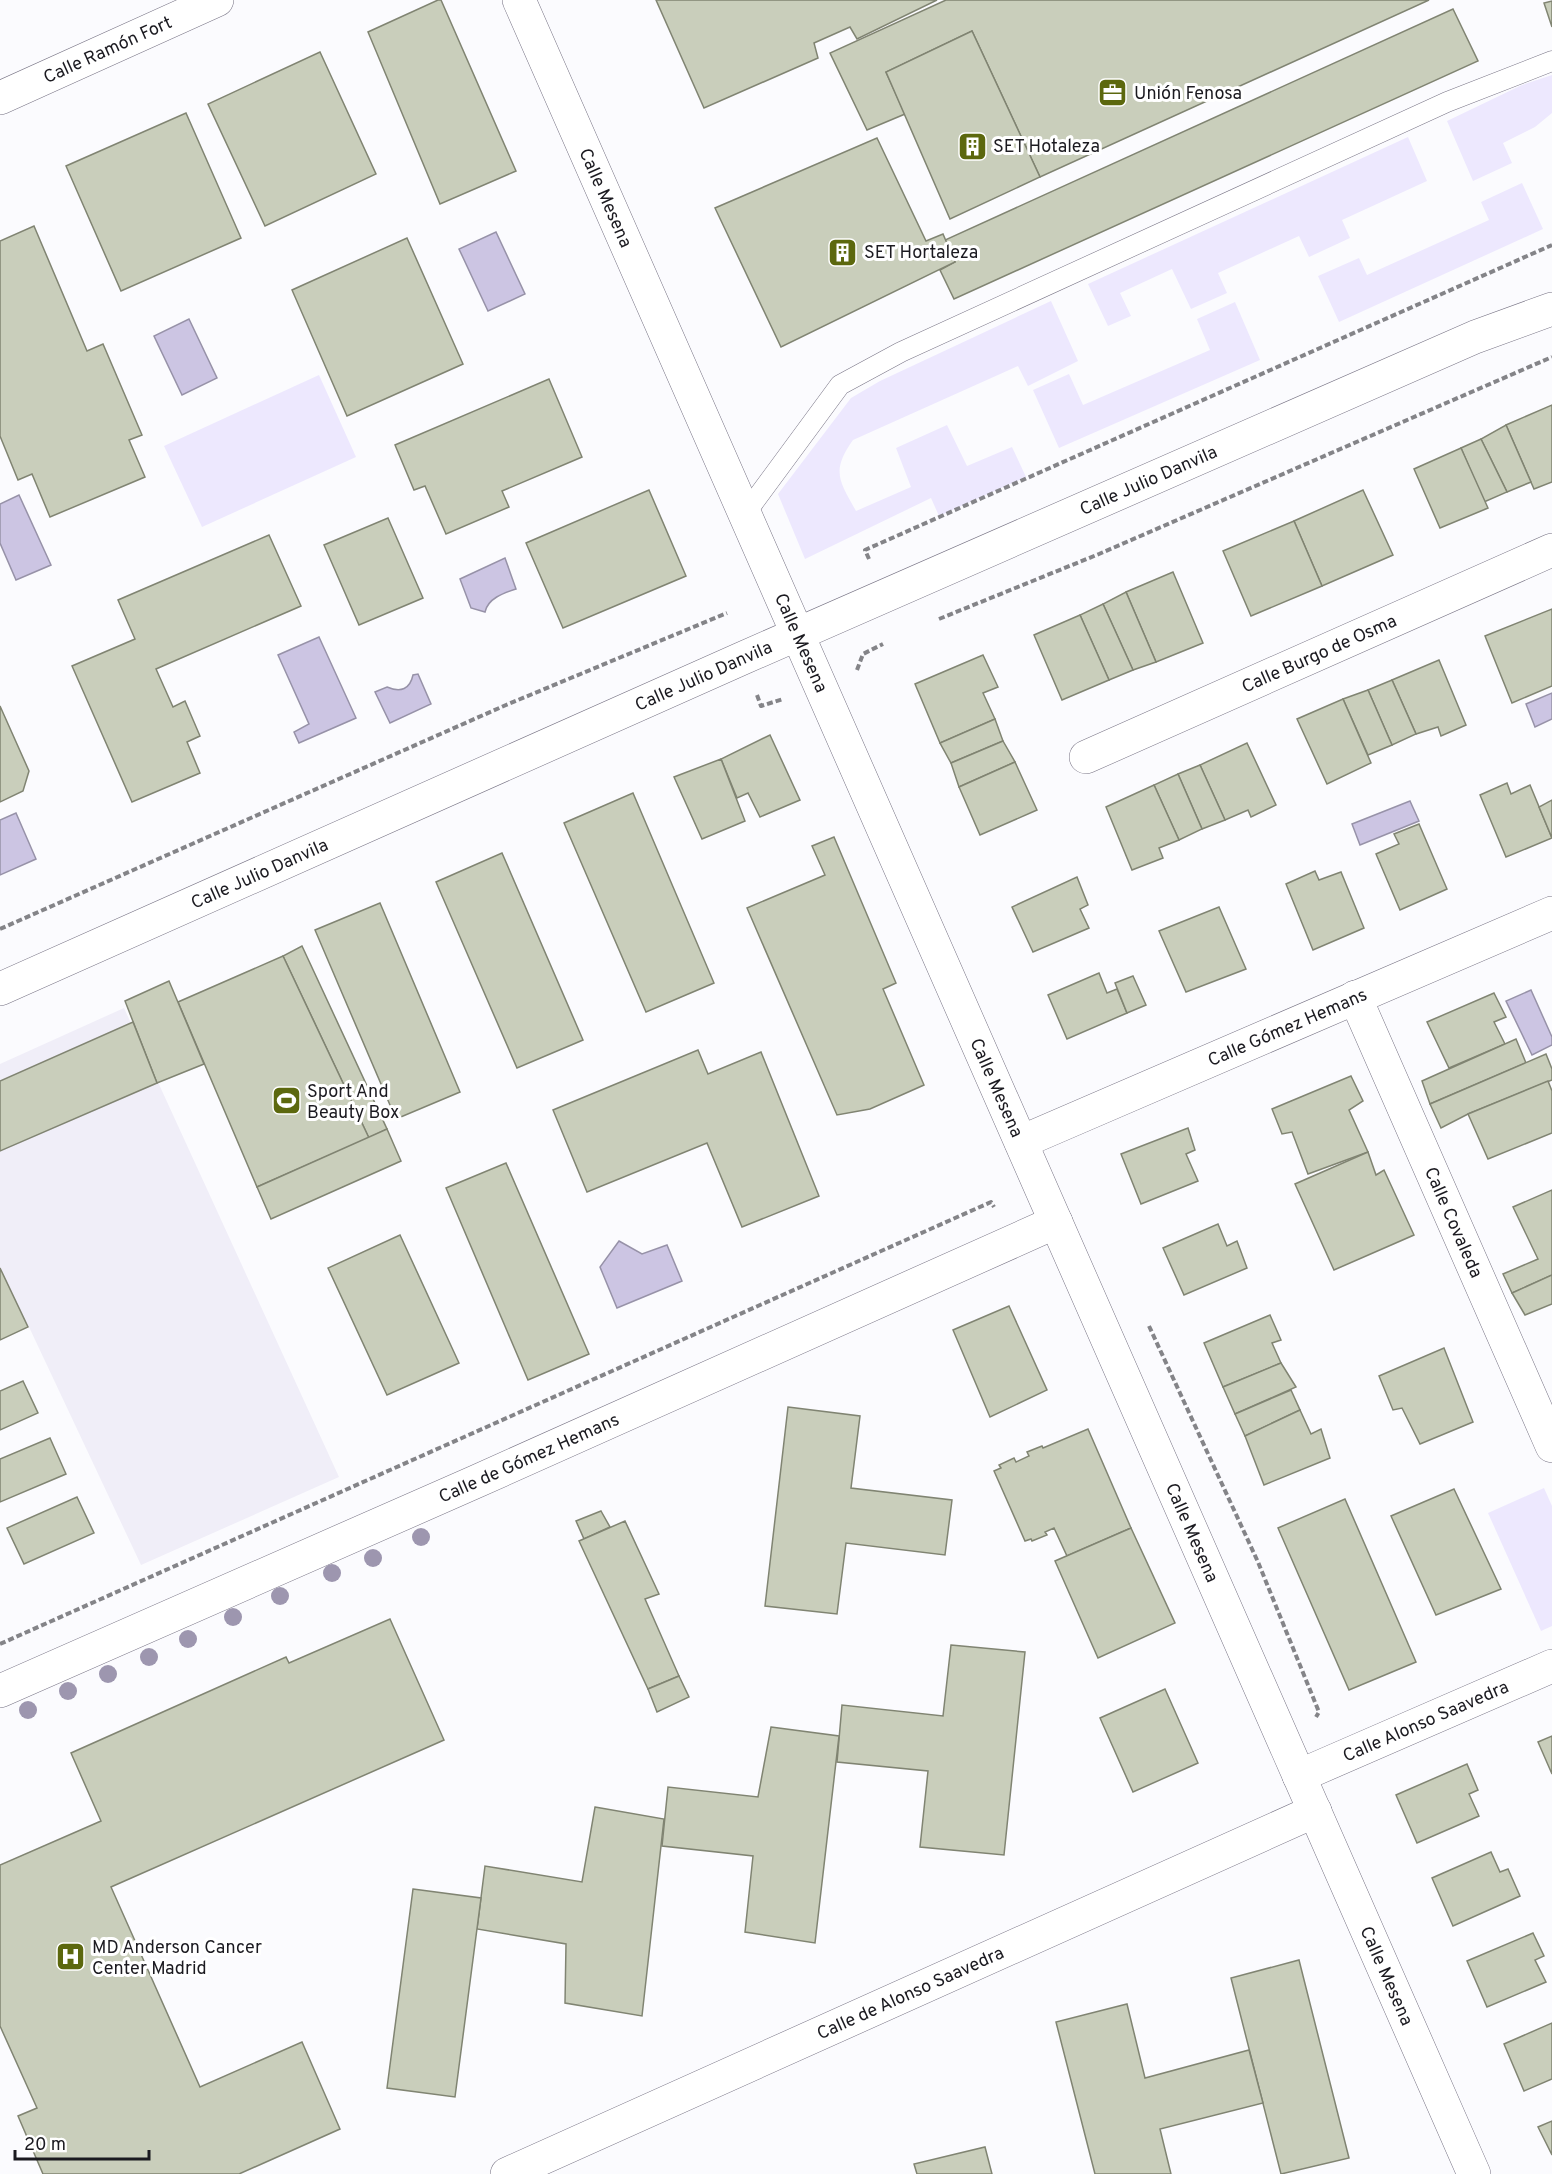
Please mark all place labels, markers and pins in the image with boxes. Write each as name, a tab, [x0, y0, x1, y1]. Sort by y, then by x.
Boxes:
office icon: Unión Fenosa	[1097, 77, 1129, 109]
place label: Unión Fenosa	[1134, 83, 1242, 106]
building icon: SET Hotaleza	[956, 130, 988, 162]
place label: SET Hotaleza	[993, 136, 1100, 159]
building icon: SET Hortaleza	[827, 236, 859, 268]
place label: SET Hortaleza	[864, 242, 978, 265]
place label: Sport And Beauty Box	[307, 1081, 399, 1125]
sports icon: Sport And Beauty Box	[270, 1085, 302, 1117]
place label: MD Anderson Cancer Center Madrid	[92, 1937, 262, 1981]
hospital icon: MD Anderson Cancer Center Madrid	[55, 1941, 87, 1973]

